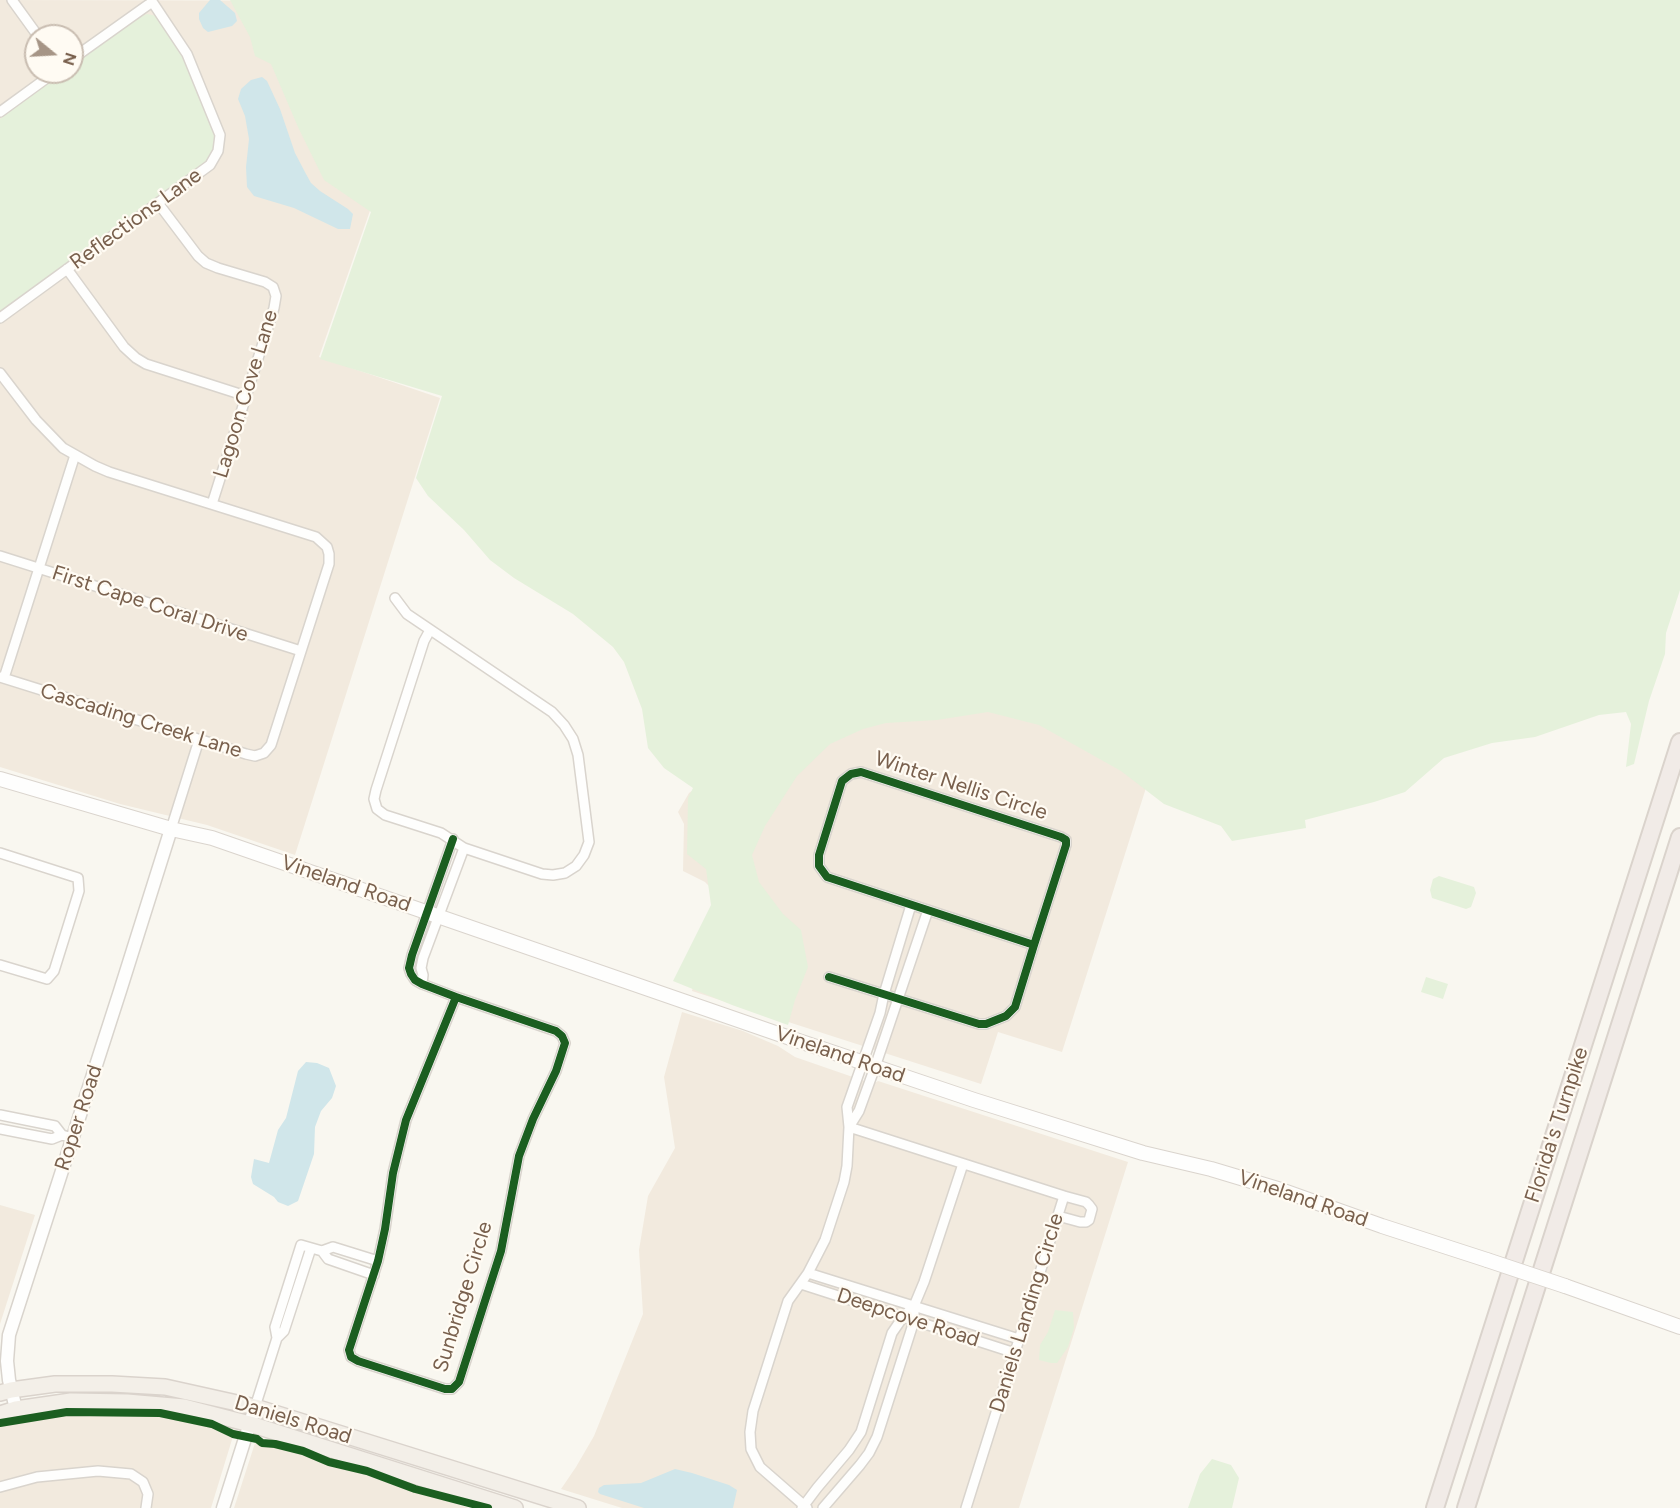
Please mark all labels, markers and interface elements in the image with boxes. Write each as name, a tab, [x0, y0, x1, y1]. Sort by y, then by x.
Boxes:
north arrow	[24, 24, 84, 84]
text: N	[59, 50, 81, 68]
street label: Reflections Lane	[65, 163, 207, 275]
street label: Lagoon Cove Lane	[208, 307, 284, 481]
street label: First Cape Coral Drive	[49, 560, 251, 648]
street label: Cascading Creek Lane	[37, 678, 245, 764]
street label: Winter Nellis Circle	[872, 746, 1050, 826]
street label: Vineland Road	[278, 850, 414, 918]
street label: Vineland Road	[772, 1021, 908, 1089]
street label: Florida's Turnpike	[1520, 1044, 1594, 1206]
street label: Roper Road	[50, 1062, 108, 1174]
street label: Vineland Road	[1235, 1165, 1371, 1233]
street label: Daniels Landing Circle	[985, 1210, 1069, 1416]
street label: Sunbridge Circle	[428, 1219, 498, 1375]
street label: Deepcove Road	[833, 1283, 983, 1353]
street label: Daniels Road	[231, 1390, 355, 1450]

